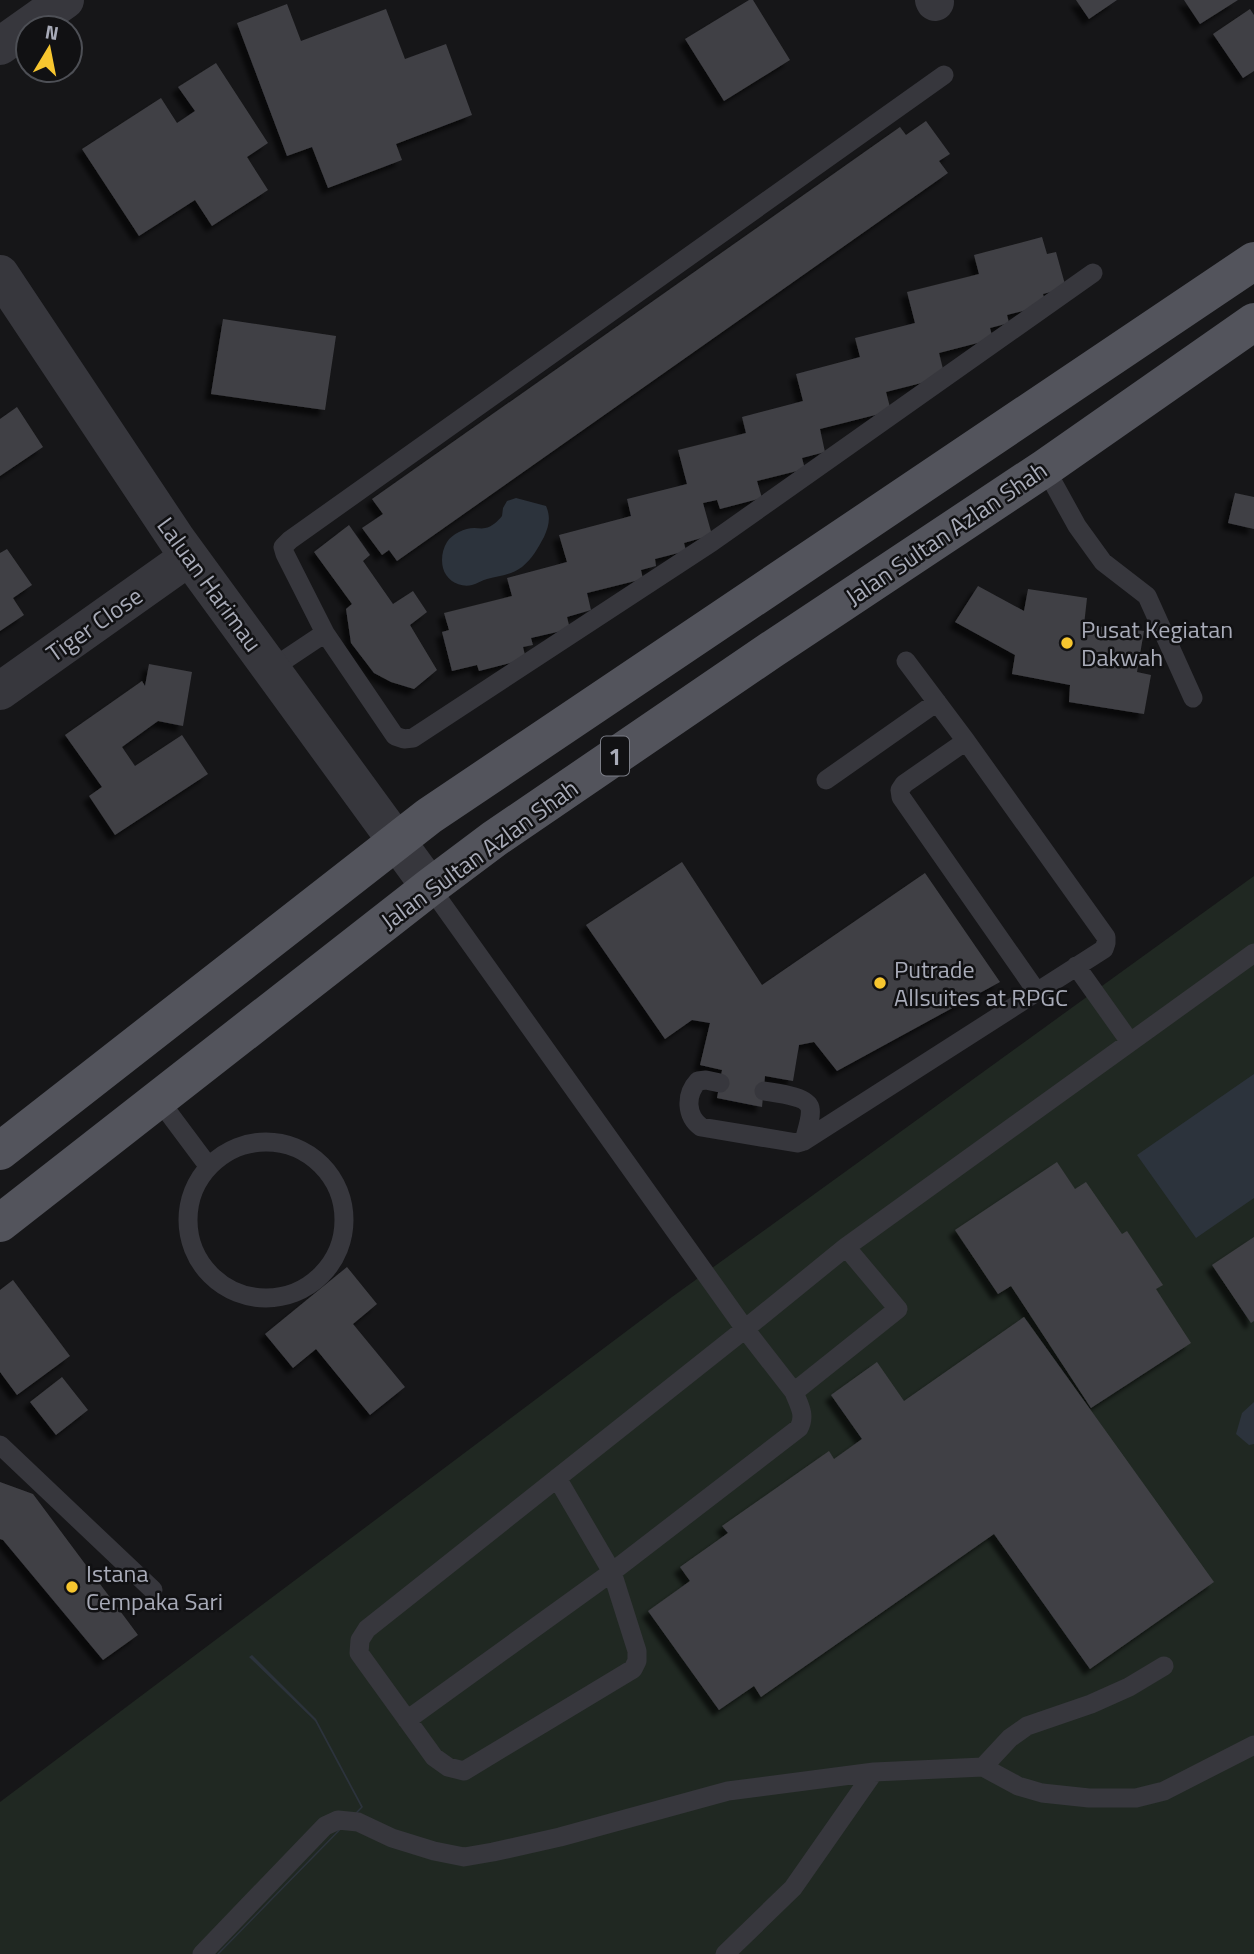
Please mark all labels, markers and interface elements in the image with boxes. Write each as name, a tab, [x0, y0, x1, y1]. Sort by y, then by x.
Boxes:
north arrow	[14, 14, 84, 84]
text: N	[43, 16, 61, 47]
street label: Jalan Sultan Azlan Shah	[838, 452, 1054, 614]
street label: Laluan Harimau	[149, 509, 271, 659]
street label: Tiger Close	[38, 578, 150, 670]
place label: Pusat Kegiatan Dakwah	[1081, 611, 1233, 675]
marker: Pusat Kegiatan Dakwah	[1059, 635, 1075, 651]
road number: 1	[601, 736, 629, 776]
street label: Jalan Sultan Azlan Shah	[373, 770, 585, 938]
place label: Putrade Allsuites at RPGC	[894, 951, 1068, 1015]
marker: Putrade Allsuites at RPGC	[872, 975, 888, 991]
place label: Istana Cempaka Sari	[86, 1555, 223, 1619]
marker: Istana Cempaka Sari	[64, 1579, 80, 1595]

